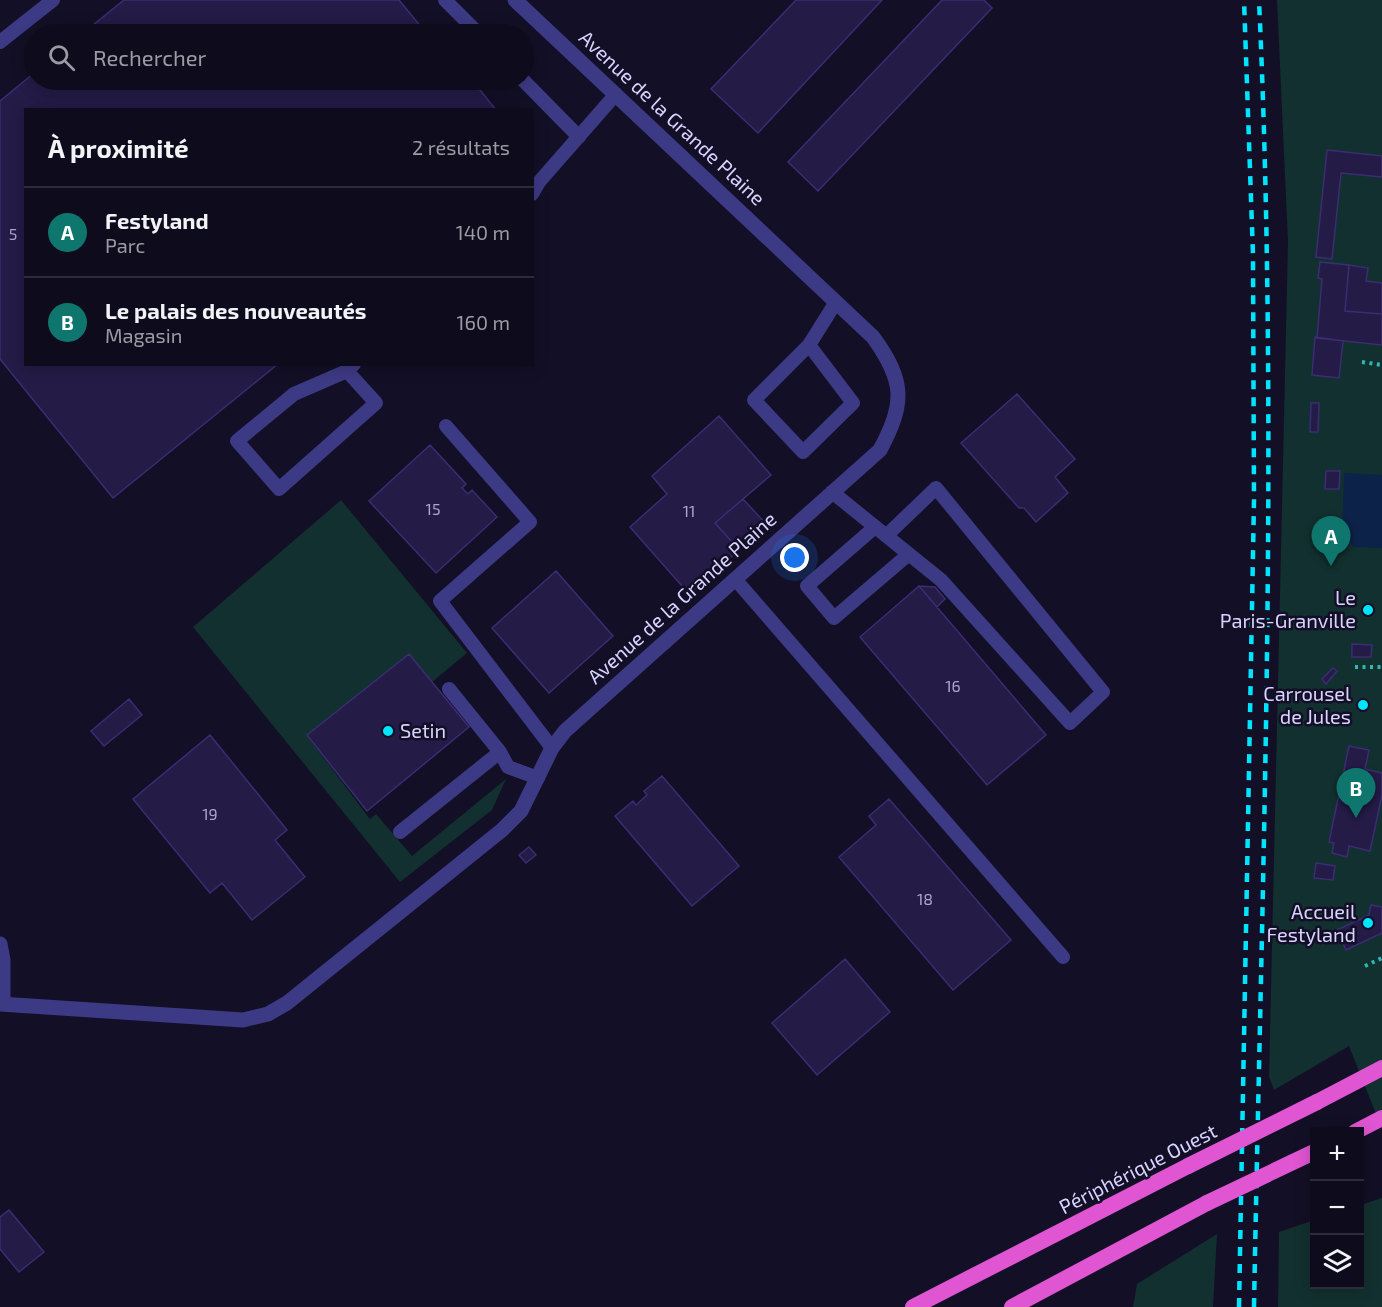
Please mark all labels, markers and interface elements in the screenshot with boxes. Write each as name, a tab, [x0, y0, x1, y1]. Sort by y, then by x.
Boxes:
search box	[24, 24, 534, 90]
street label: Avenue de la Grande Plaine	[575, 25, 771, 210]
icon: search	[45, 41, 78, 74]
text: Rechercher	[93, 44, 206, 70]
text: À proximité	[48, 132, 189, 163]
text: 2 résultats	[412, 135, 510, 159]
text: Festyland	[105, 207, 209, 233]
text: A	[61, 220, 74, 244]
text: 140 m	[456, 220, 510, 244]
house number: 5	[9, 224, 17, 243]
text: Parc	[105, 233, 145, 257]
text: Le palais des nouveautés	[105, 297, 367, 323]
text: B	[61, 310, 74, 334]
text: 160 m	[457, 310, 510, 334]
text: Magasin	[105, 323, 182, 347]
house number: 15	[426, 499, 440, 518]
house number: 11	[683, 501, 695, 520]
street label: Avenue de la Grande Plaine	[582, 506, 781, 688]
pin: A	[1312, 516, 1350, 566]
your location	[780, 543, 809, 572]
place label: Le Paris-Granville	[1220, 585, 1356, 632]
marker: Le Paris-Granville	[1361, 603, 1375, 617]
house number: 16	[945, 676, 961, 695]
place label: Carrousel de Jules	[1263, 681, 1351, 728]
marker: Carrousel de Jules	[1356, 698, 1370, 712]
place label: Setin	[400, 718, 446, 742]
marker: Setin	[381, 724, 395, 738]
pin: B	[1336, 768, 1376, 818]
house number: 19	[202, 804, 218, 823]
house number: 18	[917, 889, 933, 908]
place label: Accueil Festyland	[1266, 899, 1356, 946]
marker: Accueil Festyland	[1361, 916, 1375, 930]
street label: Périphérique Ouest	[1055, 1118, 1221, 1218]
map controls	[1310, 1127, 1364, 1289]
button: +	[1310, 1127, 1364, 1181]
button: −	[1310, 1181, 1364, 1235]
button: layers	[1310, 1235, 1364, 1289]

